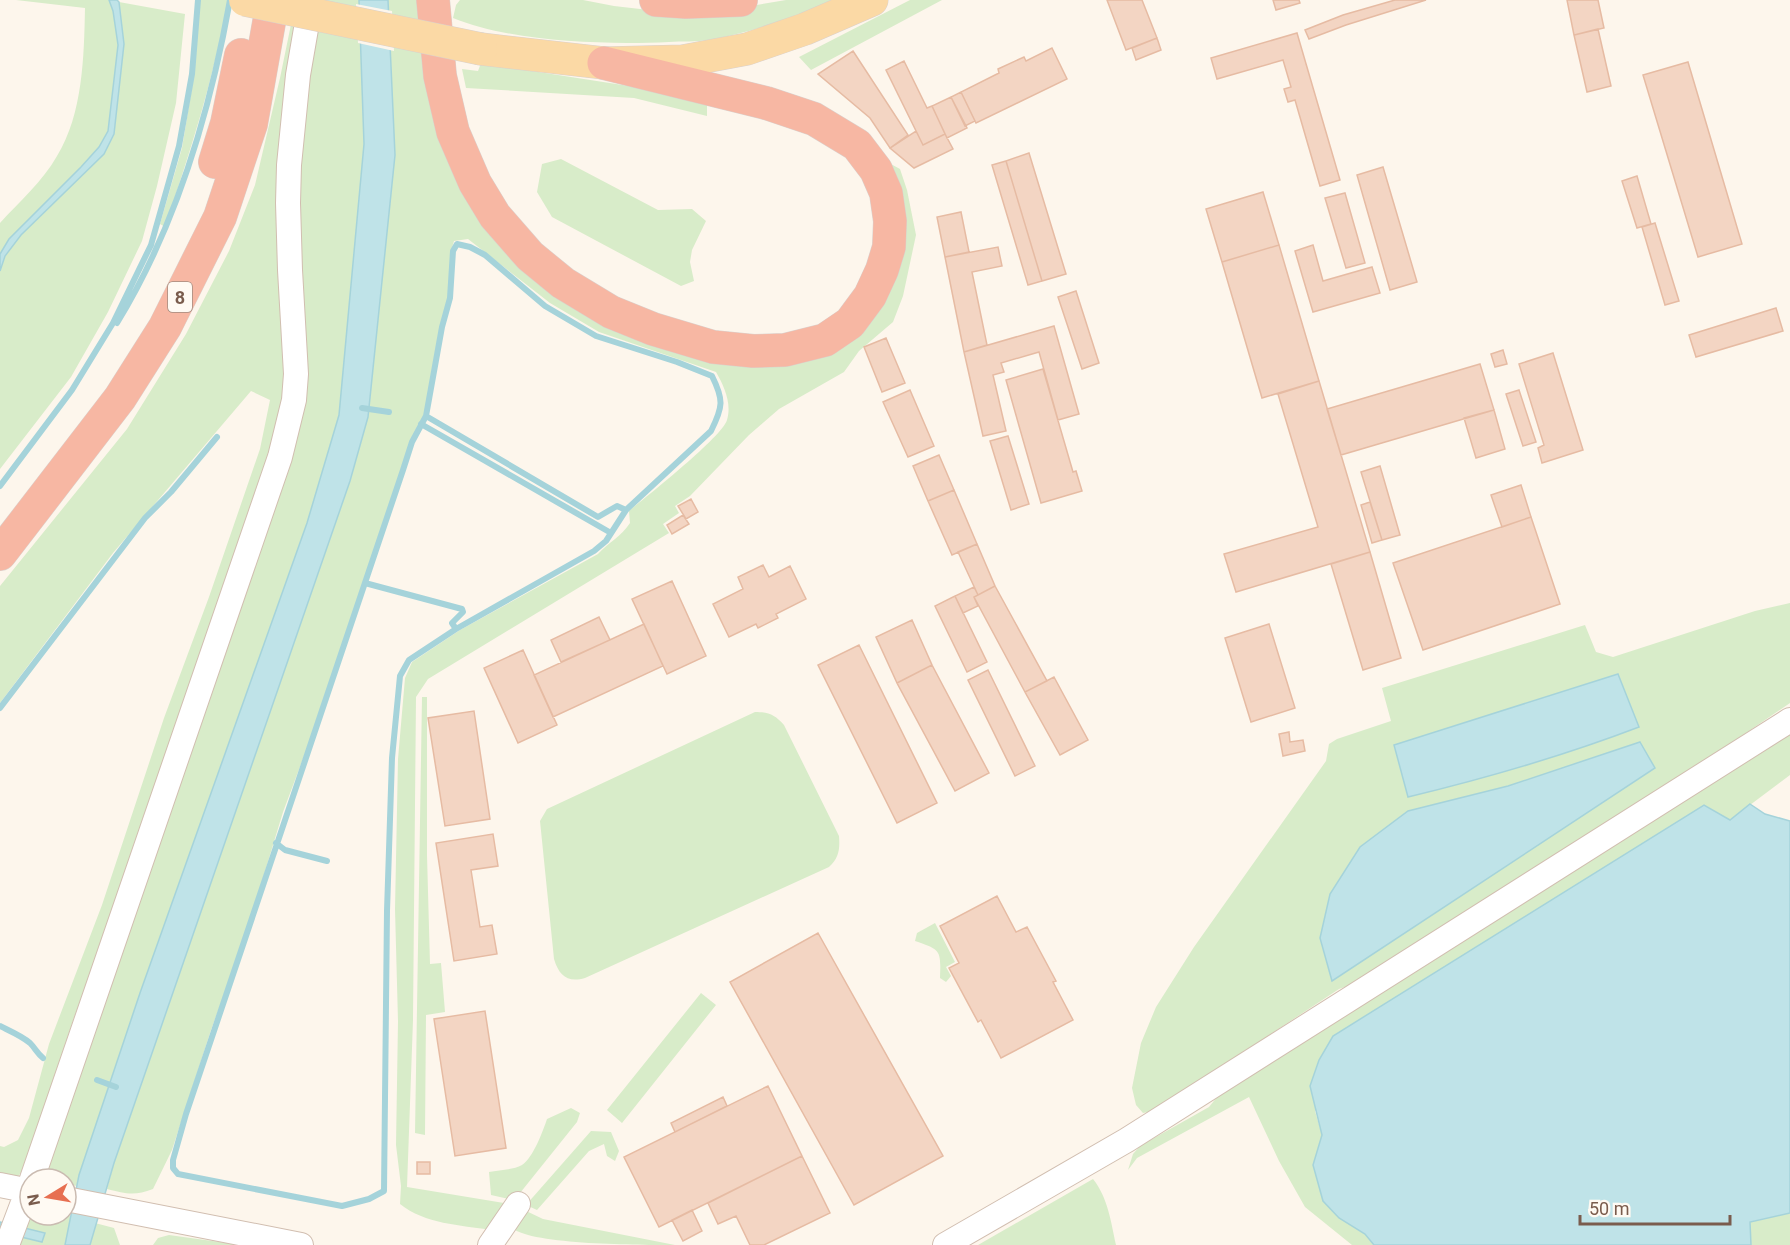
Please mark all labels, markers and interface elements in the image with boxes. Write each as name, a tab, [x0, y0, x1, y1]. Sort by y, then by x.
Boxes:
road number: 8	[168, 282, 192, 312]
north arrow	[18, 1167, 78, 1227]
scale bar	[1580, 1188, 1730, 1226]
text: N	[23, 1192, 44, 1207]
text: 50 m	[1589, 1198, 1629, 1219]

